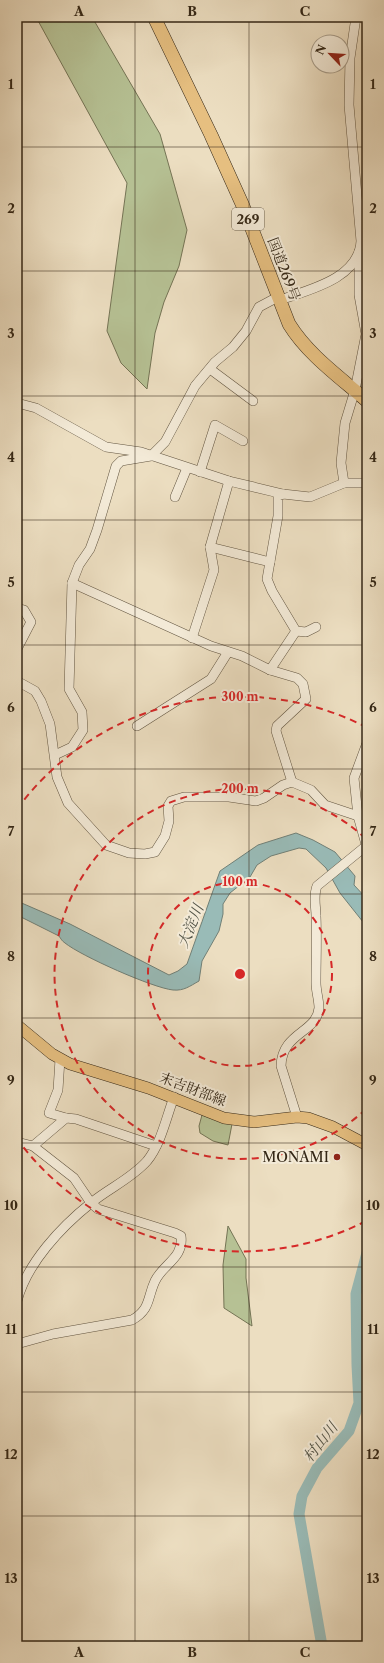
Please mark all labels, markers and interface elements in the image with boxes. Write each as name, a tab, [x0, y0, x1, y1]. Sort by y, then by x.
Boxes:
text: A	[73, 3, 85, 19]
text: B	[187, 3, 197, 19]
text: C	[300, 3, 310, 19]
north arrow	[310, 34, 350, 74]
text: N	[313, 42, 329, 57]
text: 1	[8, 76, 14, 92]
text: 1	[370, 76, 376, 92]
text: 2	[7, 200, 15, 216]
text: 2	[369, 200, 377, 216]
road number: 269	[232, 208, 264, 230]
street label: 国道269号	[264, 235, 304, 303]
text: 3	[7, 325, 15, 341]
text: 3	[369, 325, 377, 341]
text: 4	[7, 449, 15, 465]
text: 4	[369, 449, 377, 465]
text: 5	[7, 574, 15, 590]
text: 5	[369, 574, 377, 590]
text: 300 m	[221, 689, 259, 704]
text: 6	[7, 699, 15, 715]
text: 6	[369, 699, 377, 715]
text: 200 m	[221, 781, 259, 796]
text: 7	[8, 823, 15, 839]
text: 7	[370, 823, 377, 839]
text: 100 m	[222, 874, 258, 889]
water label: 大淀川	[173, 900, 208, 950]
text: 8	[7, 948, 15, 964]
text: 8	[369, 948, 377, 964]
centre of rings	[233, 967, 247, 981]
street label: 末吉財部線	[157, 1068, 229, 1110]
text: 9	[7, 1072, 15, 1088]
text: 9	[369, 1072, 377, 1088]
place label: MONAMI	[262, 1148, 329, 1166]
marker: MONAMI	[332, 1152, 342, 1162]
text: 10	[4, 1197, 18, 1213]
text: 10	[366, 1197, 380, 1213]
text: 11	[5, 1321, 17, 1337]
text: 11	[367, 1321, 379, 1337]
water label: 村山川	[299, 1417, 343, 1466]
text: 12	[4, 1446, 18, 1462]
text: 12	[366, 1446, 380, 1462]
text: 13	[4, 1570, 18, 1586]
text: 13	[366, 1570, 380, 1586]
text: A	[73, 1644, 85, 1660]
text: B	[187, 1644, 197, 1660]
text: C	[300, 1644, 310, 1660]

